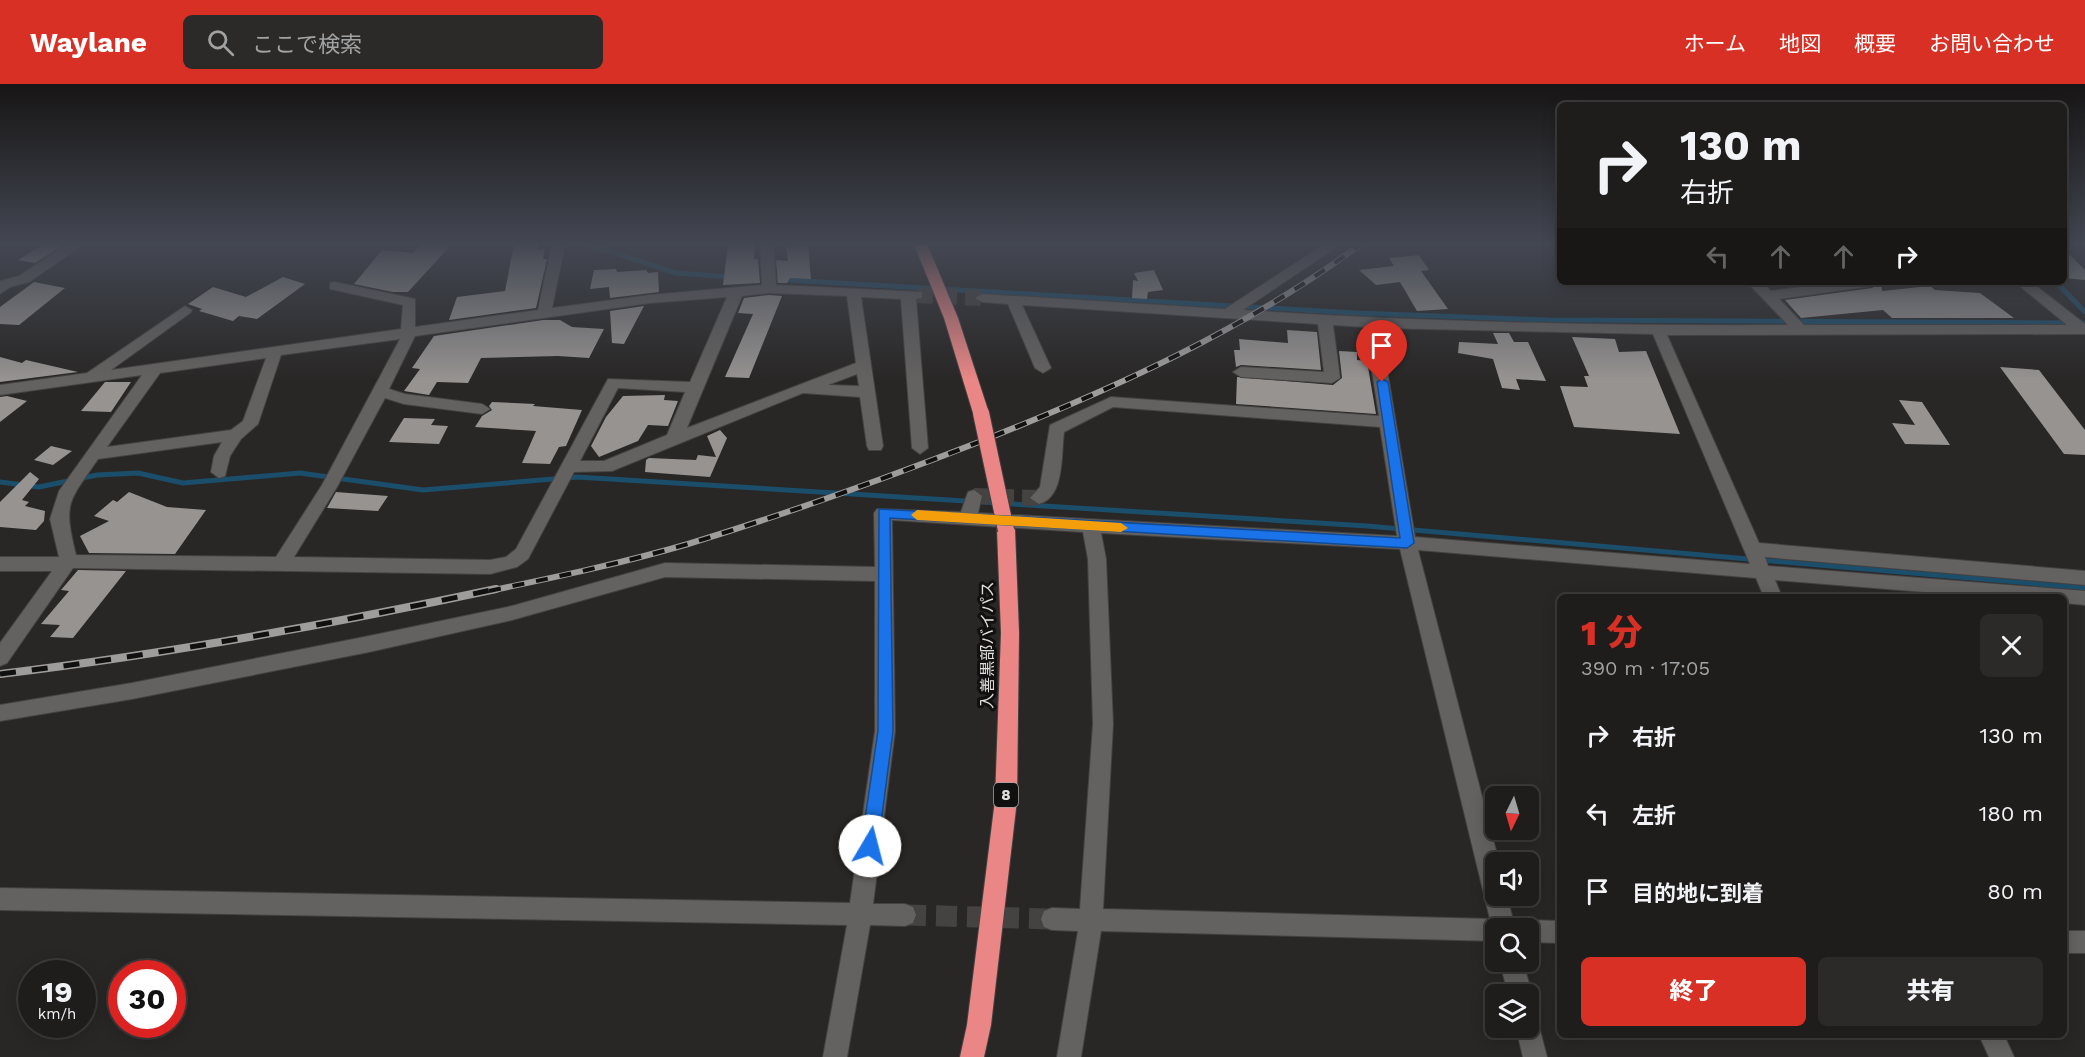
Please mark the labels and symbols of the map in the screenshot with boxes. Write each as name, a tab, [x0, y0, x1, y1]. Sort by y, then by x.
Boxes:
pin	[1356, 320, 1407, 382]
street label: 入善黒部バイパス	[978, 581, 997, 709]
road number: 8	[994, 783, 1018, 807]
north arrow	[1485, 786, 1539, 840]
position arrow	[838, 814, 902, 878]
speed limit sign: 30	[108, 960, 186, 1038]

